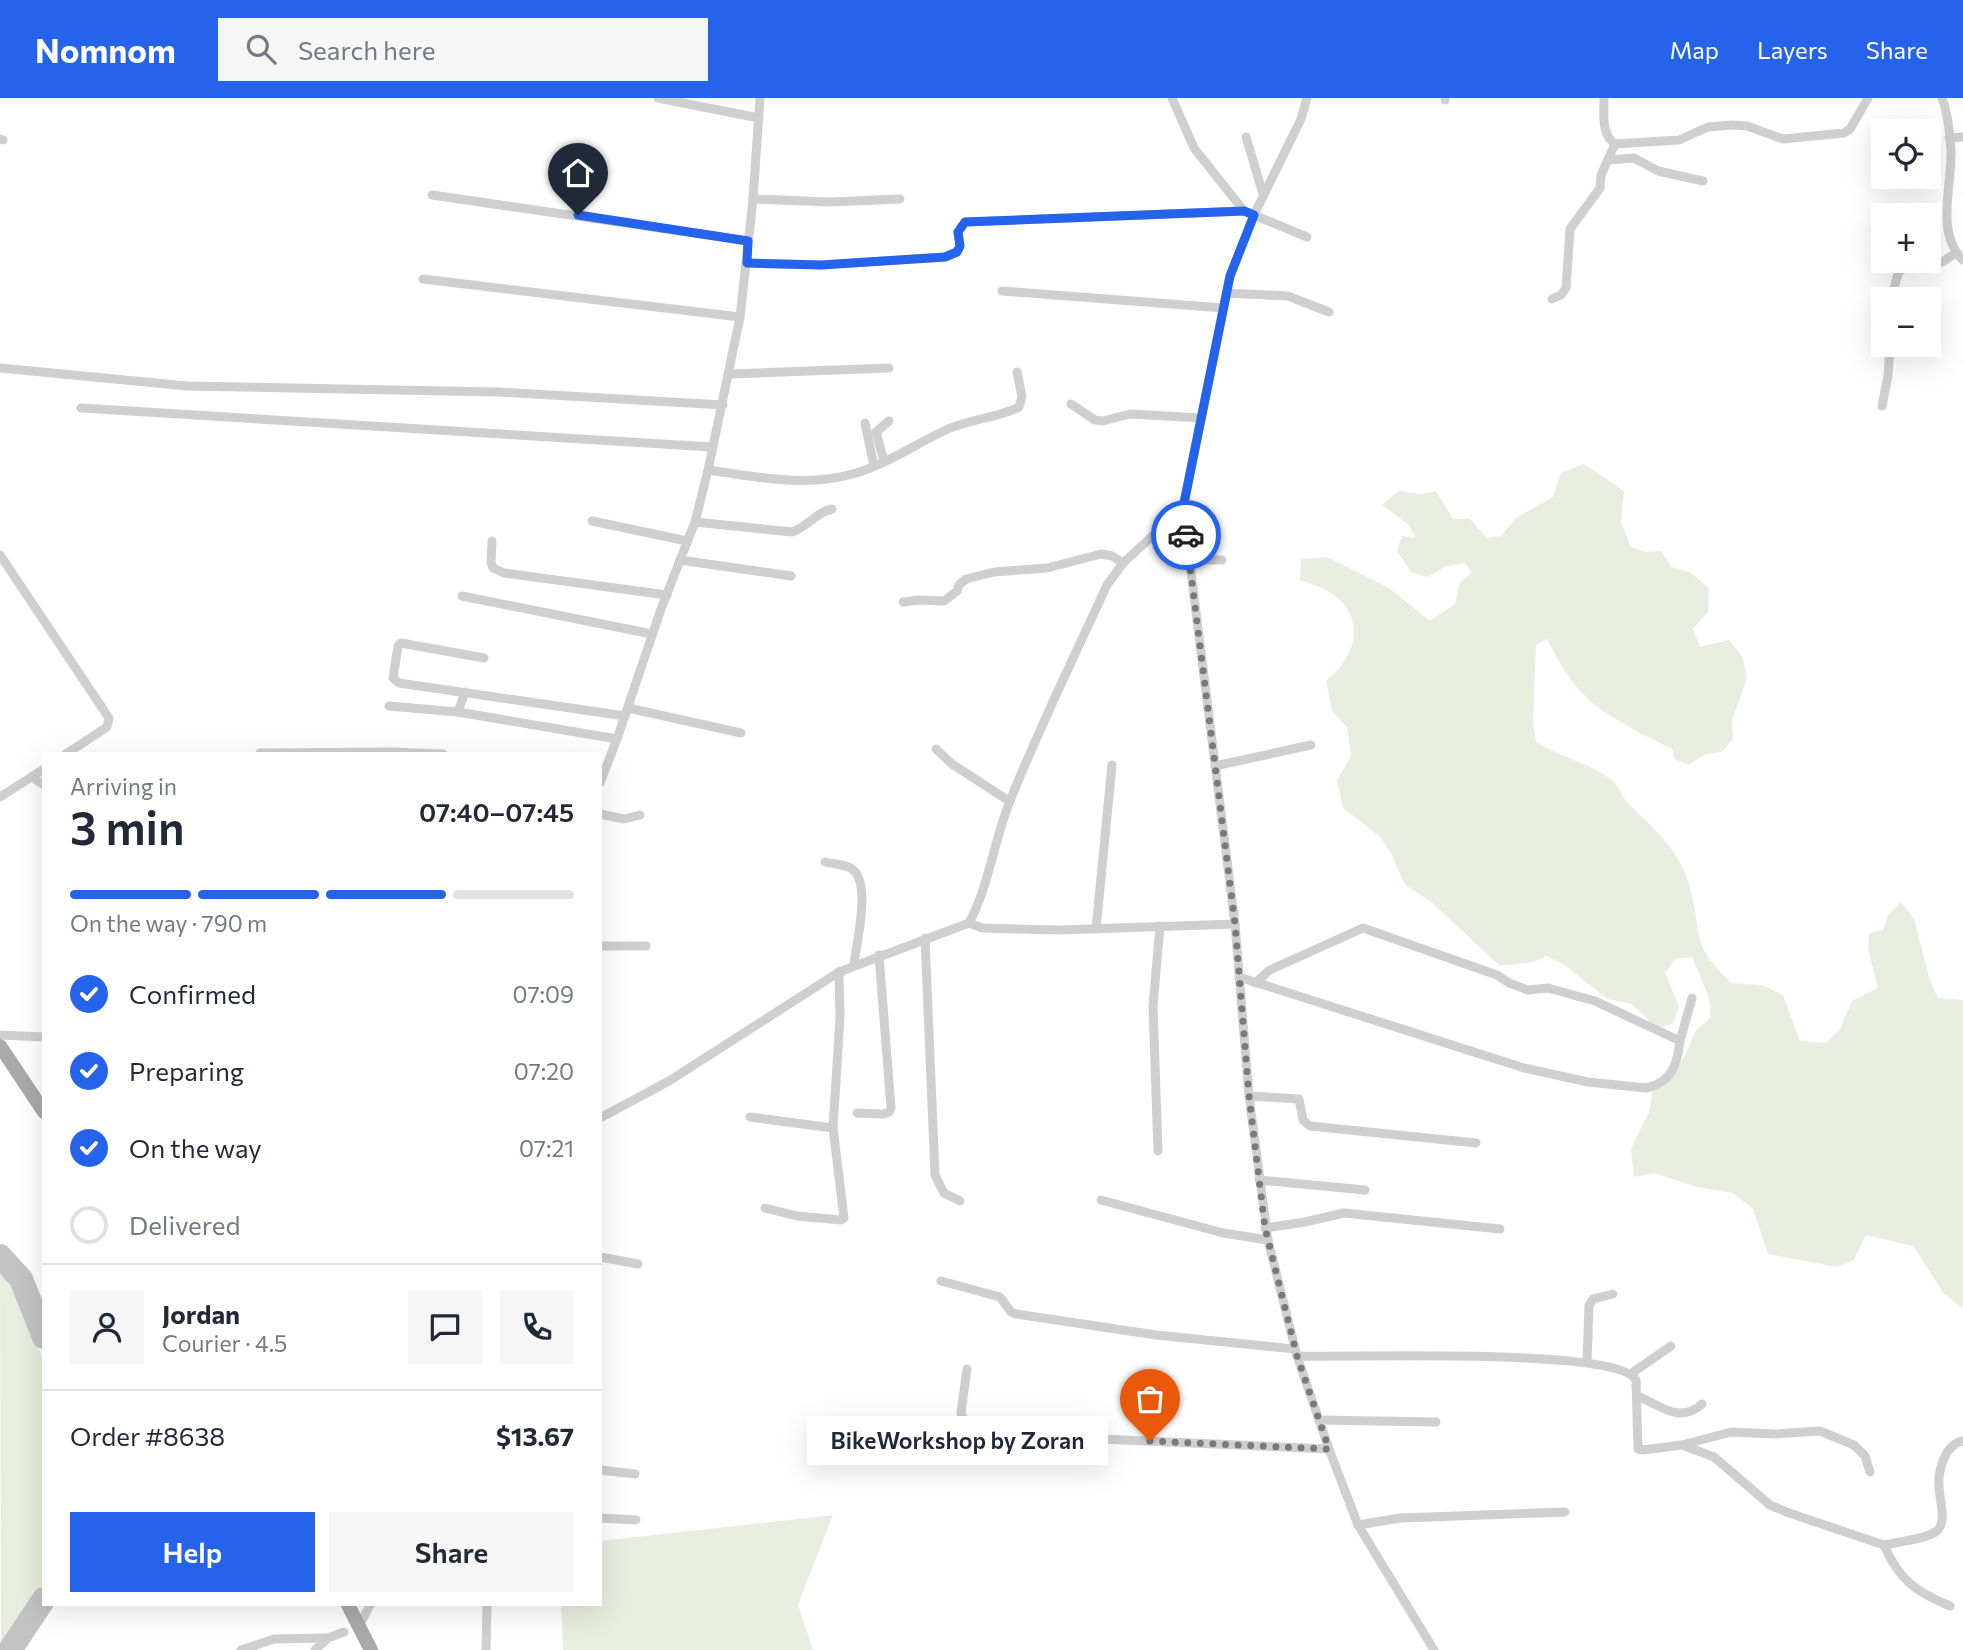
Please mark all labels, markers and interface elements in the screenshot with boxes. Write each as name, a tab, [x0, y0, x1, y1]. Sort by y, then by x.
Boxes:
search box	[218, 18, 708, 81]
text: Nomnom	[35, 29, 176, 70]
icon: search	[242, 30, 280, 68]
text: Search here	[298, 34, 435, 65]
text: Map	[1670, 35, 1719, 64]
text: Layers	[1757, 35, 1828, 64]
text: Share	[1866, 35, 1928, 64]
map controls	[1871, 119, 1941, 357]
button: locate	[1871, 119, 1941, 189]
pin	[548, 143, 608, 215]
icon: home	[559, 154, 597, 192]
button: +	[1871, 203, 1941, 273]
button: −	[1871, 287, 1941, 357]
courier	[1151, 500, 1221, 570]
icon: car	[1167, 516, 1205, 554]
text: Arriving in	[70, 772, 177, 800]
text: 07:40–07:45	[419, 796, 574, 827]
text: 3 min	[70, 798, 185, 854]
text: On the way · 790 m	[70, 909, 267, 937]
icon: check	[70, 975, 108, 1013]
text: Confirmed	[129, 978, 256, 1009]
text: 07:09	[513, 980, 574, 1008]
icon: check	[70, 1052, 108, 1090]
text: Preparing	[129, 1055, 244, 1086]
text: 07:20	[514, 1057, 574, 1085]
icon: check	[70, 1129, 108, 1167]
text: On the way	[129, 1132, 262, 1163]
text: 07:21	[519, 1134, 574, 1162]
text: Delivered	[129, 1209, 240, 1240]
button: person	[70, 1290, 144, 1364]
button: chat	[408, 1290, 482, 1364]
button: phone	[500, 1290, 574, 1364]
text: Jordan	[162, 1298, 240, 1329]
text: Courier · 4.5	[162, 1329, 287, 1357]
pin	[1120, 1369, 1180, 1441]
icon: bag	[1131, 1380, 1169, 1418]
callout: BikeWorkshop by Zoran	[807, 1416, 1108, 1466]
text: Order #8638	[70, 1420, 225, 1451]
text: $13.67	[496, 1420, 574, 1451]
text: BikeWorkshop by Zoran	[831, 1426, 1084, 1454]
button: Help	[70, 1512, 315, 1592]
button: Share	[329, 1512, 574, 1592]

